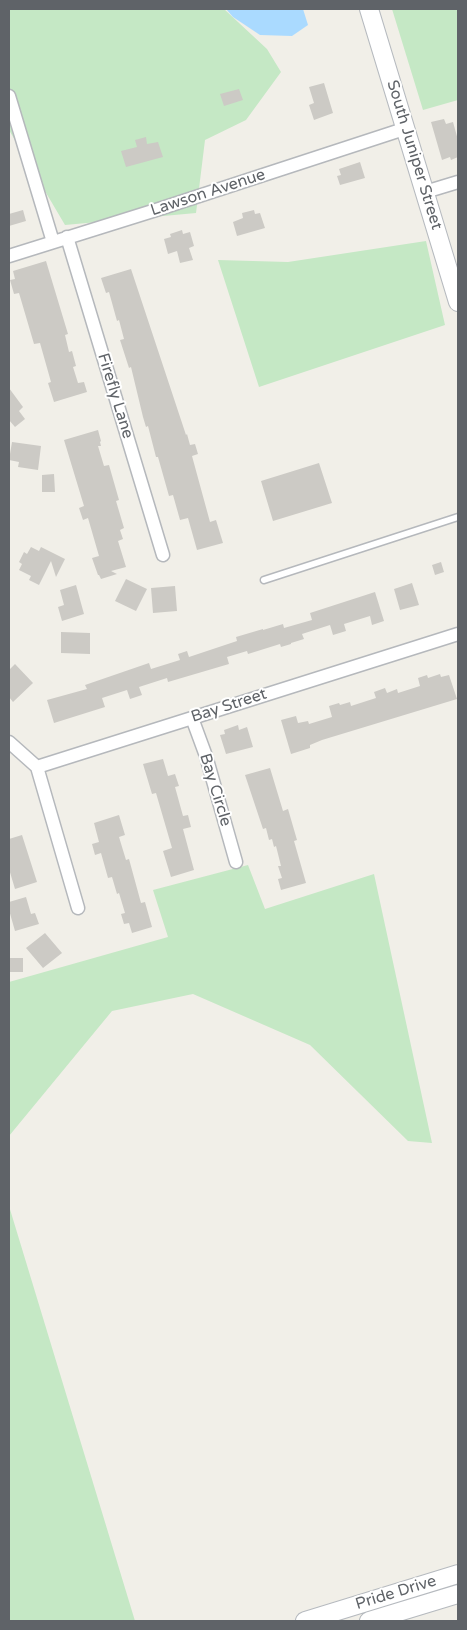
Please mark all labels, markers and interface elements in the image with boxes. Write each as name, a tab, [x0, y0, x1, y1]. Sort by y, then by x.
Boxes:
street label: South Juniper Street	[382, 78, 446, 232]
street label: Lawson Avenue	[148, 165, 268, 221]
street label: Firefly Lane	[93, 351, 137, 441]
street label: Bay Street	[189, 685, 269, 727]
street label: Bay Circle	[195, 751, 235, 829]
street label: Pride Drive	[353, 1572, 439, 1614]

